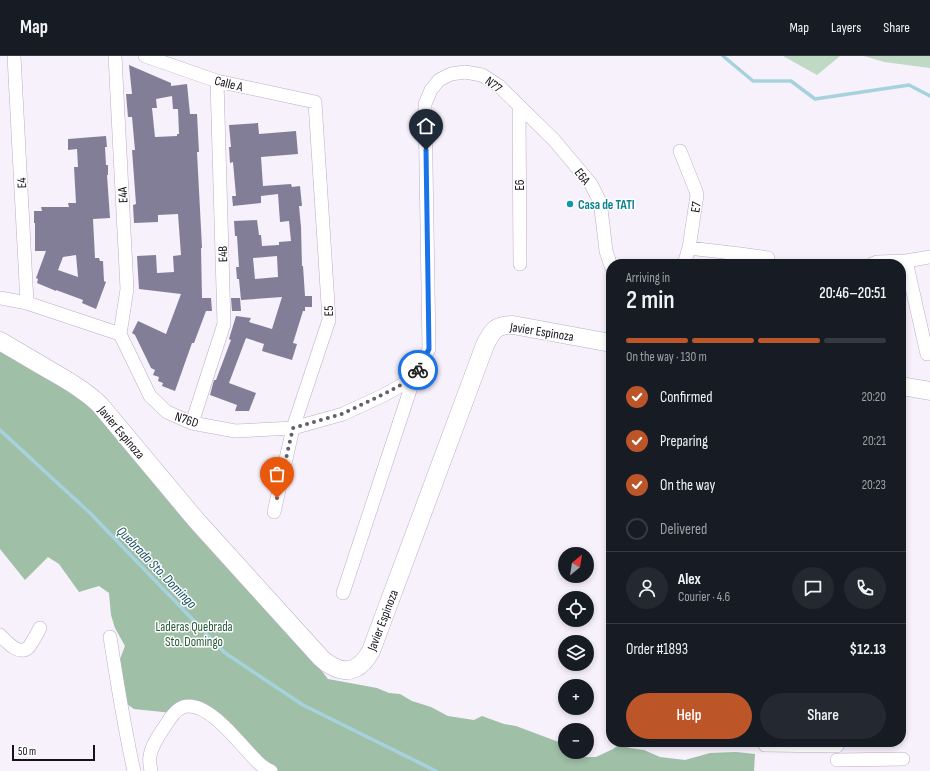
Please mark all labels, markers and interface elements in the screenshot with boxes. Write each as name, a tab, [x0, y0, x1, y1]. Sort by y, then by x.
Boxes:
text: Map	[20, 16, 48, 39]
text: Map	[789, 19, 809, 36]
text: Layers	[831, 19, 861, 36]
text: Share	[883, 19, 910, 36]
street label: Calle A	[213, 73, 245, 95]
street label: N77	[482, 73, 506, 97]
pin	[409, 109, 443, 150]
icon: home	[415, 115, 437, 137]
street label: E6A	[571, 165, 594, 188]
street label: E4	[14, 177, 30, 189]
street label: E6	[512, 179, 528, 191]
street label: E4A	[115, 186, 131, 203]
place label: Casa de TATI	[578, 197, 635, 213]
marker: Casa de TATI	[565, 199, 575, 209]
street label: E7	[687, 200, 705, 213]
street label: E4B	[215, 245, 231, 262]
text: Arriving in	[626, 270, 670, 286]
text: 20:46–20:51	[819, 284, 886, 303]
text: 2 min	[626, 285, 675, 316]
street label: E5	[321, 306, 337, 316]
street label: Javier Espinoza	[508, 319, 575, 345]
text: On the way · 130 m	[626, 349, 707, 365]
courier	[398, 350, 438, 390]
icon: bike	[407, 359, 429, 381]
icon: check	[626, 386, 648, 408]
text: Confirmed	[660, 388, 713, 407]
text: 20:20	[861, 389, 886, 405]
street label: Javier Espinoza	[94, 402, 148, 462]
street label: N76D	[173, 409, 201, 431]
icon: check	[626, 430, 648, 452]
text: Preparing	[660, 432, 708, 451]
text: 20:21	[863, 433, 886, 449]
pin	[260, 457, 294, 498]
icon: bag	[266, 463, 288, 485]
icon: check	[626, 474, 648, 496]
text: On the way	[660, 476, 715, 495]
text: 20:23	[862, 477, 886, 493]
text: Delivered	[660, 520, 707, 539]
water label: Quebrada Sto. Domingo	[113, 523, 200, 612]
north arrow	[558, 547, 594, 583]
map controls	[558, 547, 594, 759]
button: person	[626, 567, 668, 609]
button: chat	[792, 567, 834, 609]
button: phone	[844, 567, 886, 609]
text: Alex	[678, 570, 701, 589]
street label: Javier Espinoza	[364, 587, 402, 654]
text: Courier · 4.6	[678, 589, 730, 605]
button: locate	[558, 591, 594, 627]
park label: Laderas Quebrada Sto. Domingo	[155, 619, 233, 650]
button: layers	[558, 635, 594, 671]
text: Order #1893	[626, 640, 688, 659]
text: $12.13	[850, 640, 886, 659]
button: +	[558, 679, 594, 715]
button: Help	[626, 693, 752, 739]
button: Share	[760, 693, 886, 739]
button: −	[558, 723, 594, 759]
scale bar	[12, 743, 95, 762]
text: 50 m	[18, 745, 36, 758]

